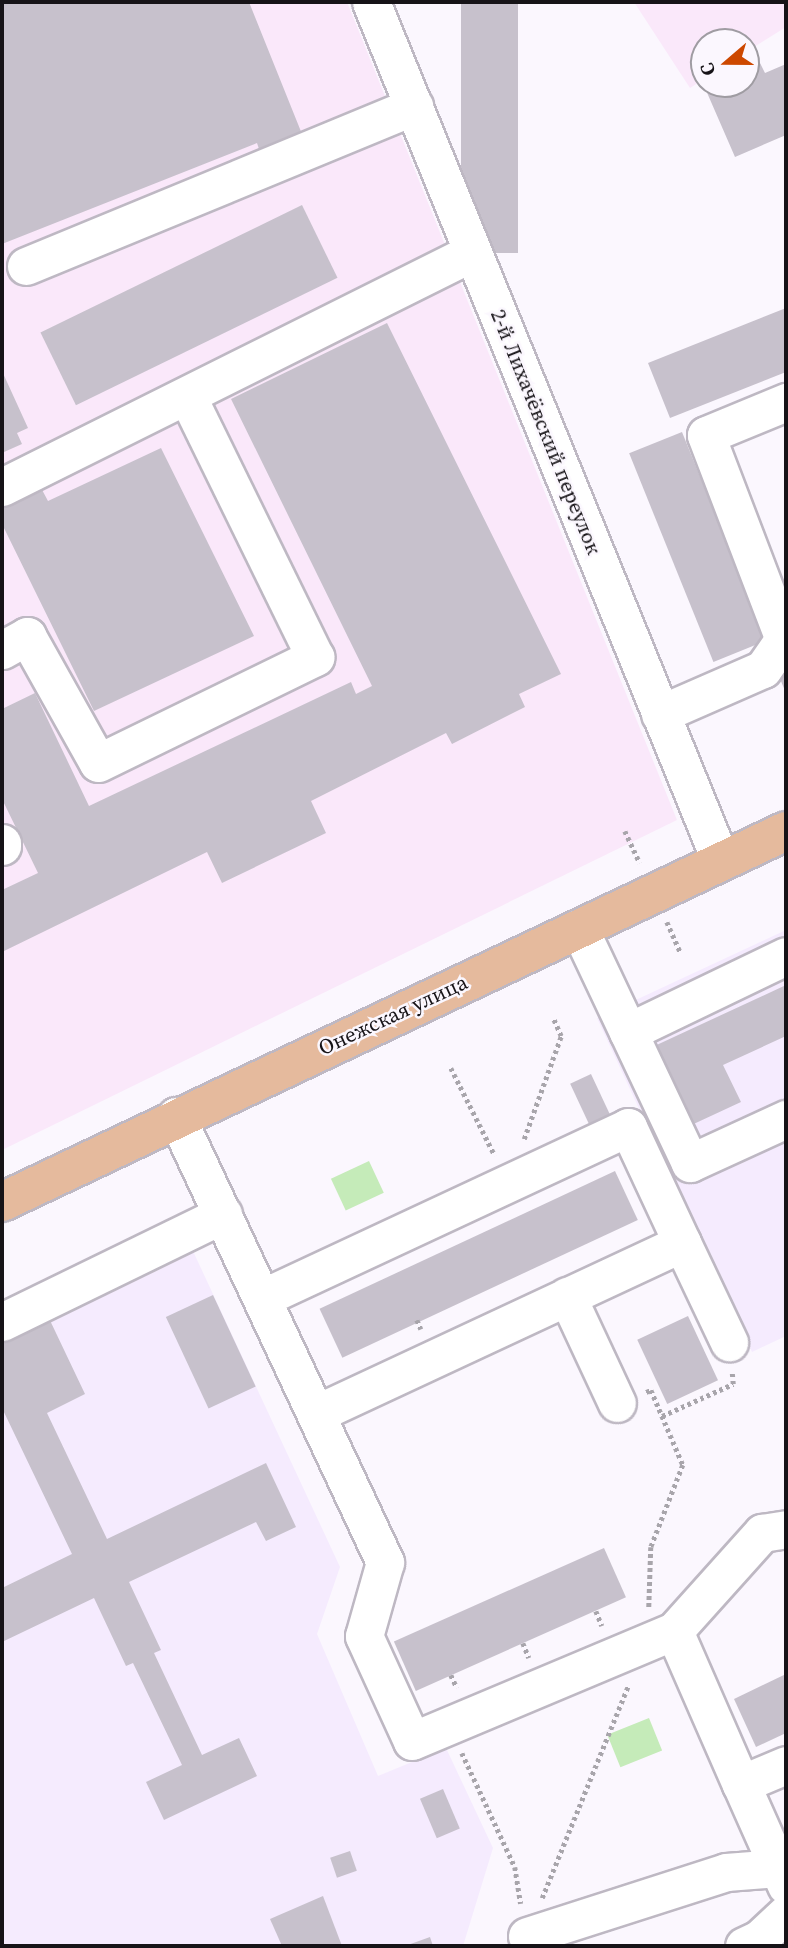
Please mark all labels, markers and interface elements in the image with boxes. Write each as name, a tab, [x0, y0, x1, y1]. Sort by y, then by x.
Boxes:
north arrow	[690, 28, 760, 98]
text: С	[693, 60, 721, 80]
street label: 2-й Лихачёвский переулок	[485, 306, 607, 558]
street label: Онежская улица	[314, 969, 472, 1061]

